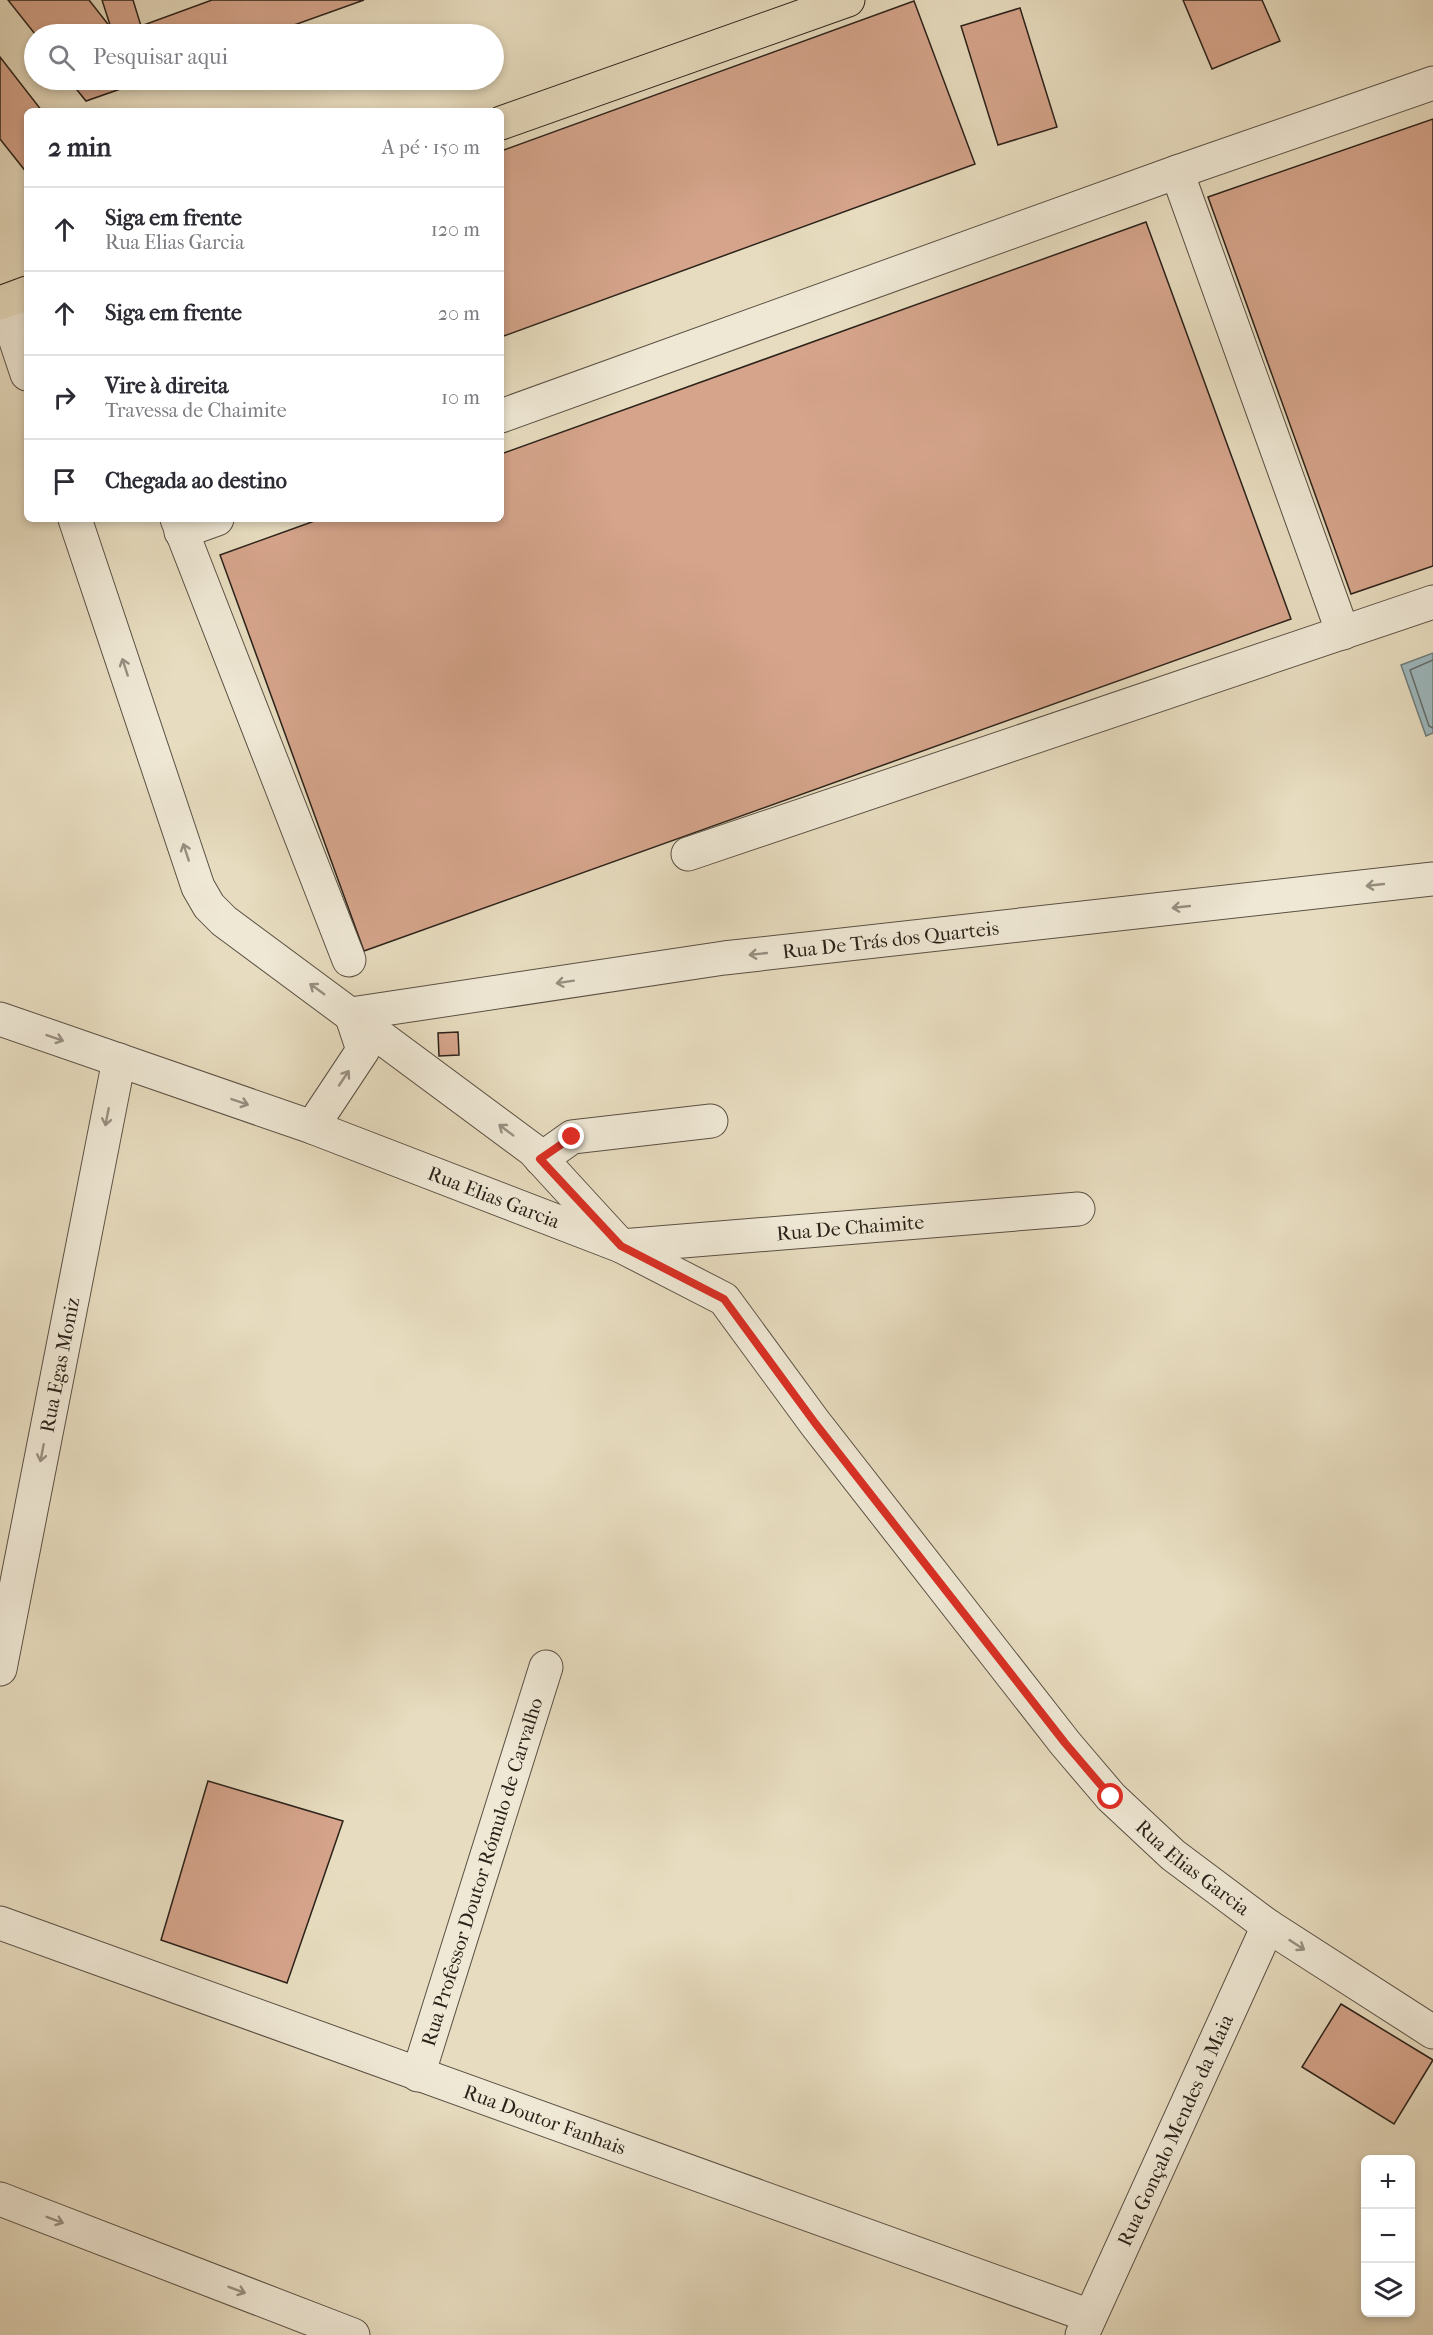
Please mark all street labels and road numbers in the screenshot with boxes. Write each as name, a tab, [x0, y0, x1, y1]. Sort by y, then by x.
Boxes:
street label: Rua De Trás dos Quarteis	[781, 916, 1000, 963]
street label: Rua Elias Garcia	[424, 1162, 564, 1234]
street label: Rua De Chaimite	[776, 1211, 925, 1245]
street label: Rua Egas Moniz	[35, 1295, 84, 1434]
street label: Rua Professor Doutor Rómulo de Carvalho	[417, 1695, 548, 2049]
street label: Rua Elias Garcia	[1131, 1815, 1255, 1921]
street label: Rua Gonçalo Mendes da Maia	[1113, 2010, 1239, 2250]
street label: Rua Doutor Fanhais	[460, 2080, 629, 2160]

